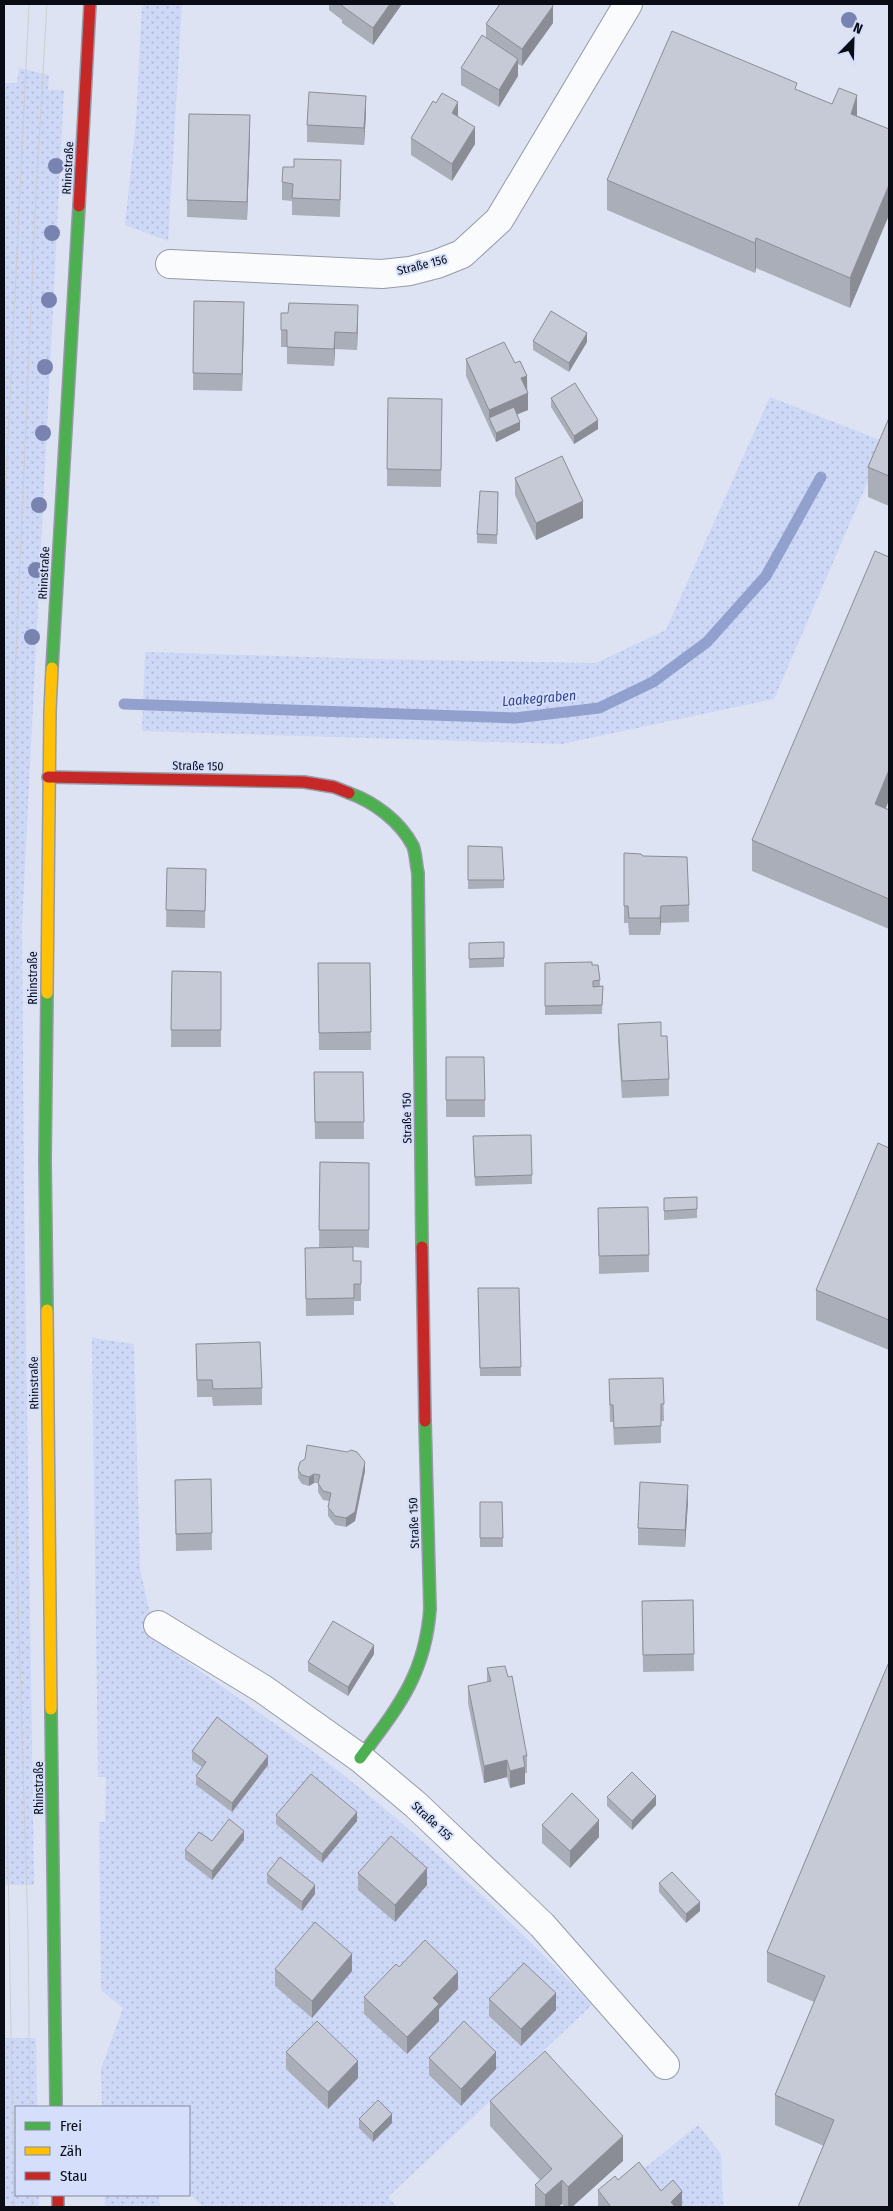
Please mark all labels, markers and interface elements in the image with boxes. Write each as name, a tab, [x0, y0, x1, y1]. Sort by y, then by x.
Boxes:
north arrow	[828, 15, 878, 65]
text: N	[851, 19, 865, 38]
street label: Rhinstraße	[60, 141, 76, 195]
street label: Straße 156	[396, 252, 448, 278]
street label: Rhinstraße	[36, 546, 52, 600]
water label: Laakegraben	[501, 687, 577, 710]
street label: Straße 150	[172, 759, 224, 773]
street label: Rhinstraße	[26, 951, 40, 1005]
street label: Straße 150	[400, 1092, 414, 1144]
street label: Rhinstraße	[27, 1356, 41, 1410]
street label: Straße 150	[406, 1497, 422, 1549]
street label: Rhinstraße	[32, 1761, 46, 1815]
street label: Straße 155	[409, 1799, 456, 1844]
legend	[15, 2106, 190, 2196]
text: Frei	[60, 2117, 82, 2135]
text: Zäh	[60, 2142, 82, 2160]
text: Stau	[60, 2167, 87, 2185]

